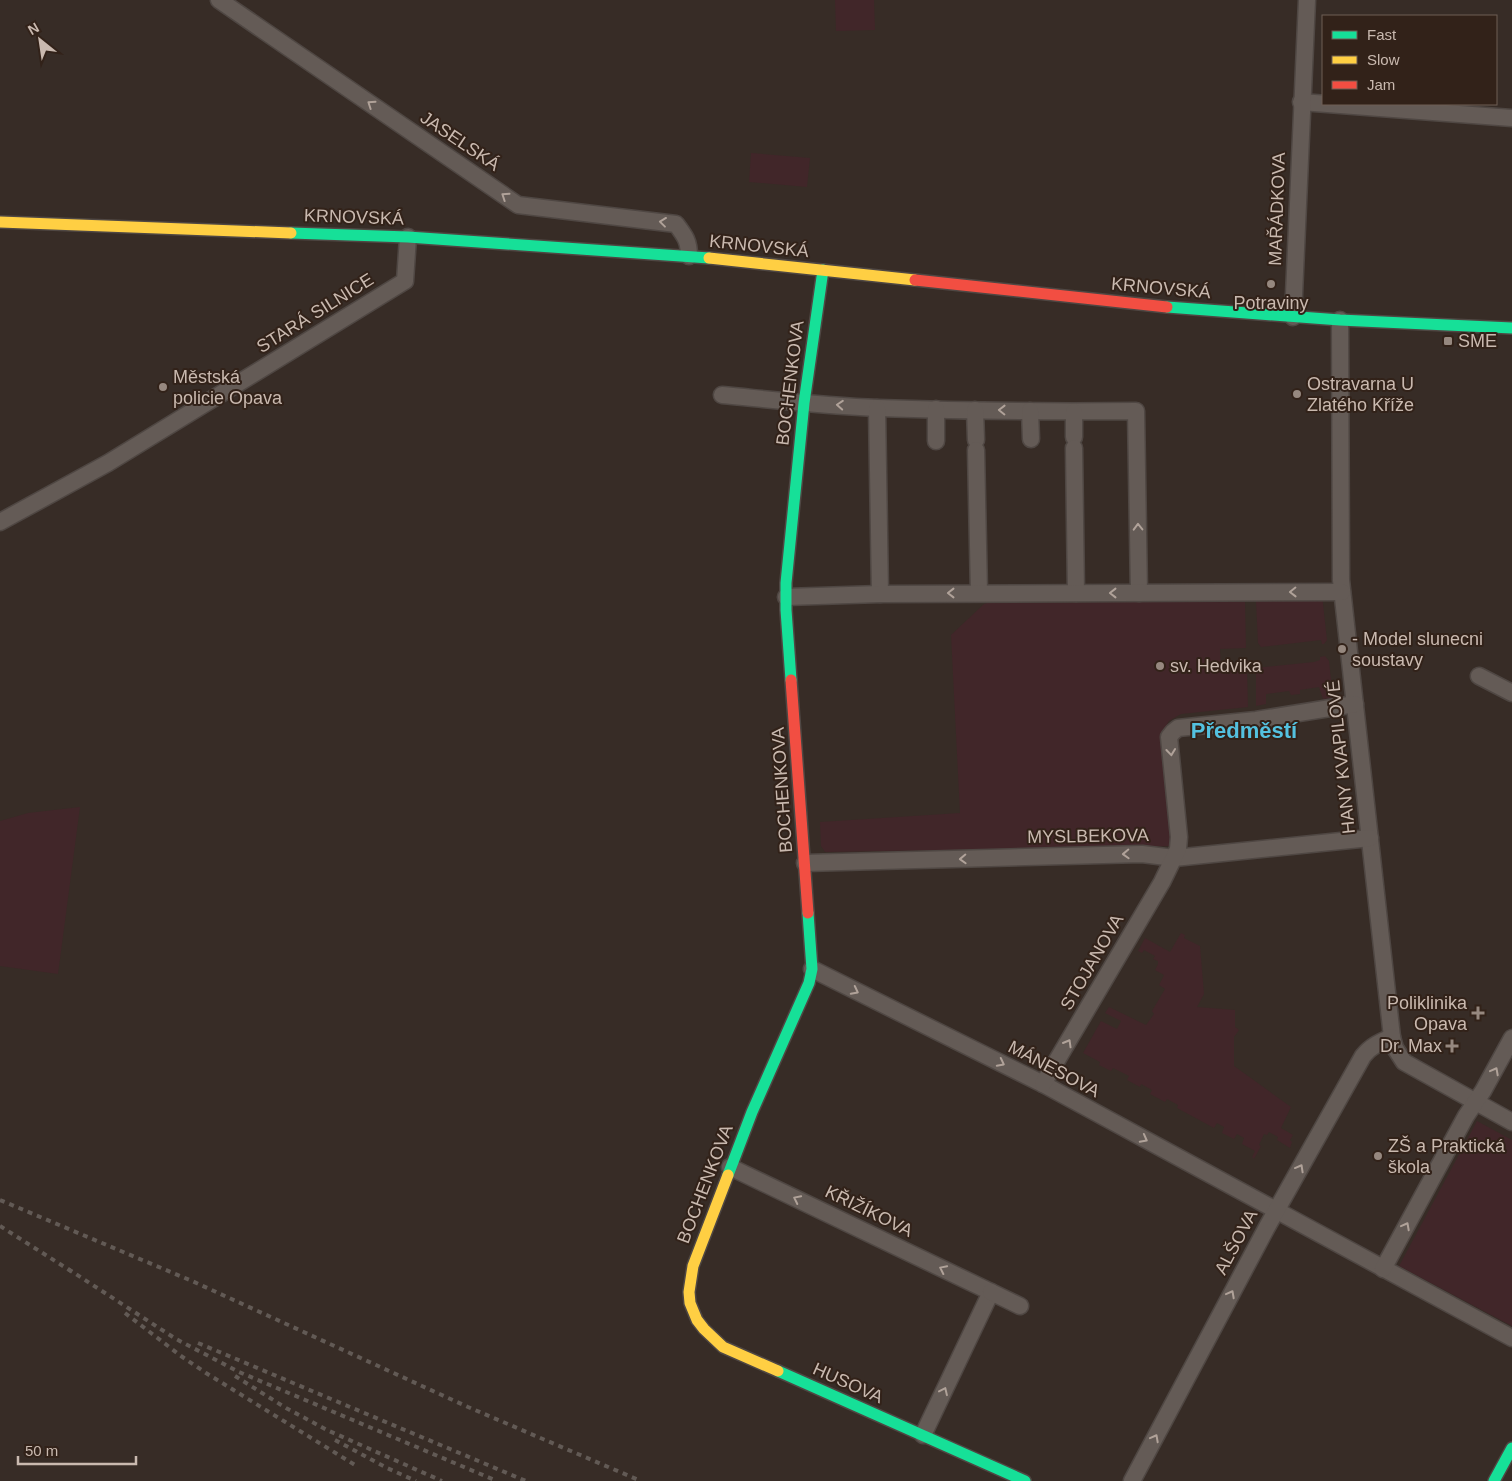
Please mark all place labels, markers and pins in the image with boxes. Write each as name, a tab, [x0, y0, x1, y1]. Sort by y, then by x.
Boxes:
marker: Potraviny	[1265, 278, 1277, 290]
place label: Potraviny	[1233, 293, 1309, 313]
place label: SME	[1458, 331, 1497, 351]
marker: SME	[1442, 335, 1454, 347]
place label: Městská policie Opava	[173, 367, 283, 408]
place label: Ostravarna U Zlatého Kříže	[1307, 374, 1414, 415]
marker: Městská policie Opava	[157, 381, 169, 393]
marker: Ostravarna U Zlatého Kříže	[1291, 388, 1303, 400]
place label: - Model slunecni soustavy	[1352, 629, 1483, 670]
marker: - Model slunecni soustavy	[1336, 643, 1348, 655]
place label: sv. Hedvika	[1170, 656, 1263, 676]
marker: sv. Hedvika	[1154, 660, 1166, 672]
place label: Poliklinika Opava	[1387, 993, 1468, 1034]
marker: Poliklinika Opava	[1471, 1006, 1485, 1020]
place label: Dr. Max	[1380, 1036, 1442, 1056]
marker: Dr. Max	[1446, 1040, 1458, 1052]
place label: ZŠ a Praktická škola	[1388, 1135, 1506, 1177]
marker: ZŠ a Praktická škola	[1372, 1150, 1384, 1162]

